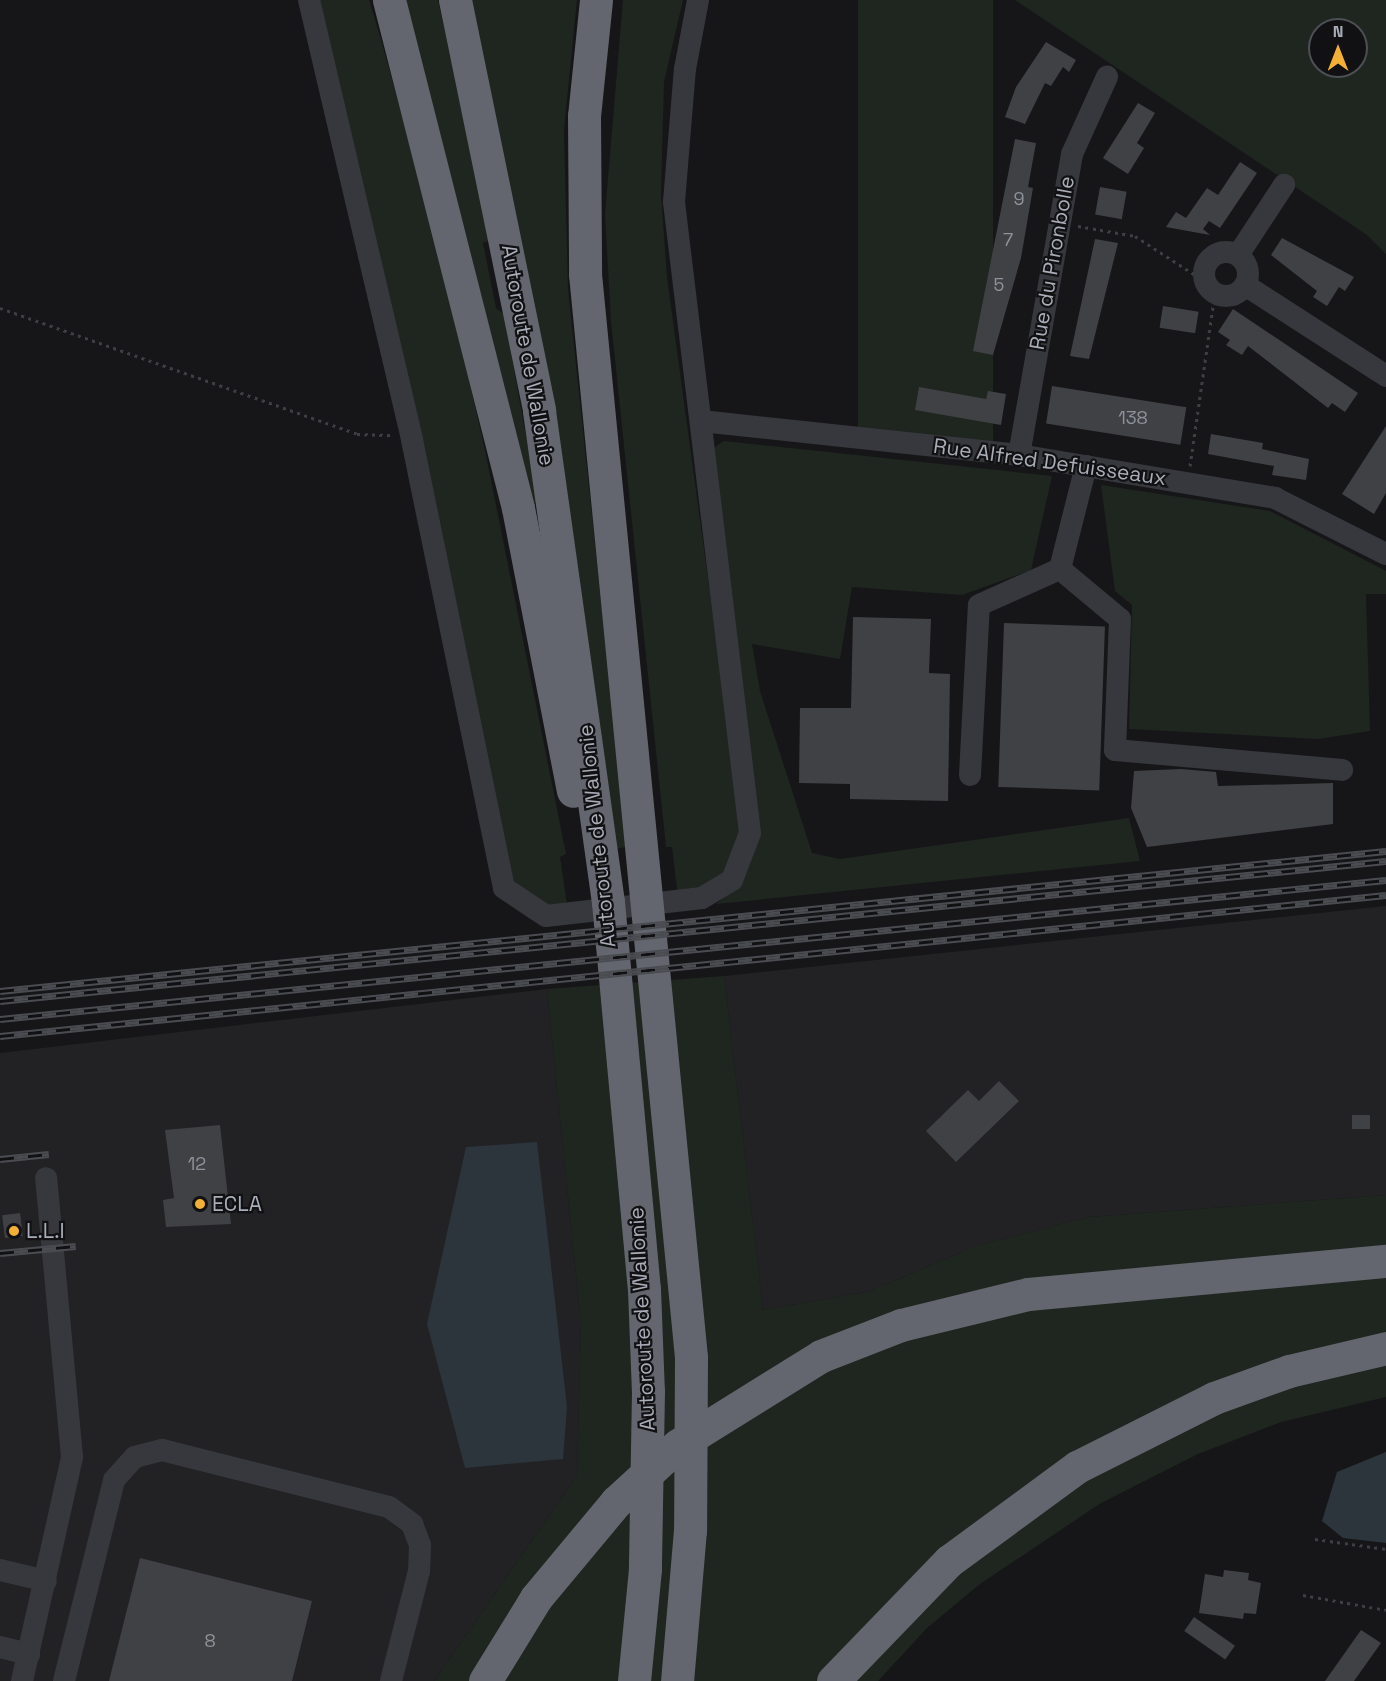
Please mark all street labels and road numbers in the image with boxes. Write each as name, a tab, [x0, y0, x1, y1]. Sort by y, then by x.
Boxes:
street label: Rue du Pironbolle	[1024, 174, 1080, 352]
street label: Autoroute de Wallonie	[496, 242, 560, 468]
street label: Rue Alfred Defuisseaux	[932, 433, 1168, 491]
street label: Autoroute de Wallonie	[573, 723, 621, 949]
street label: Autoroute de Wallonie	[624, 1206, 660, 1432]

